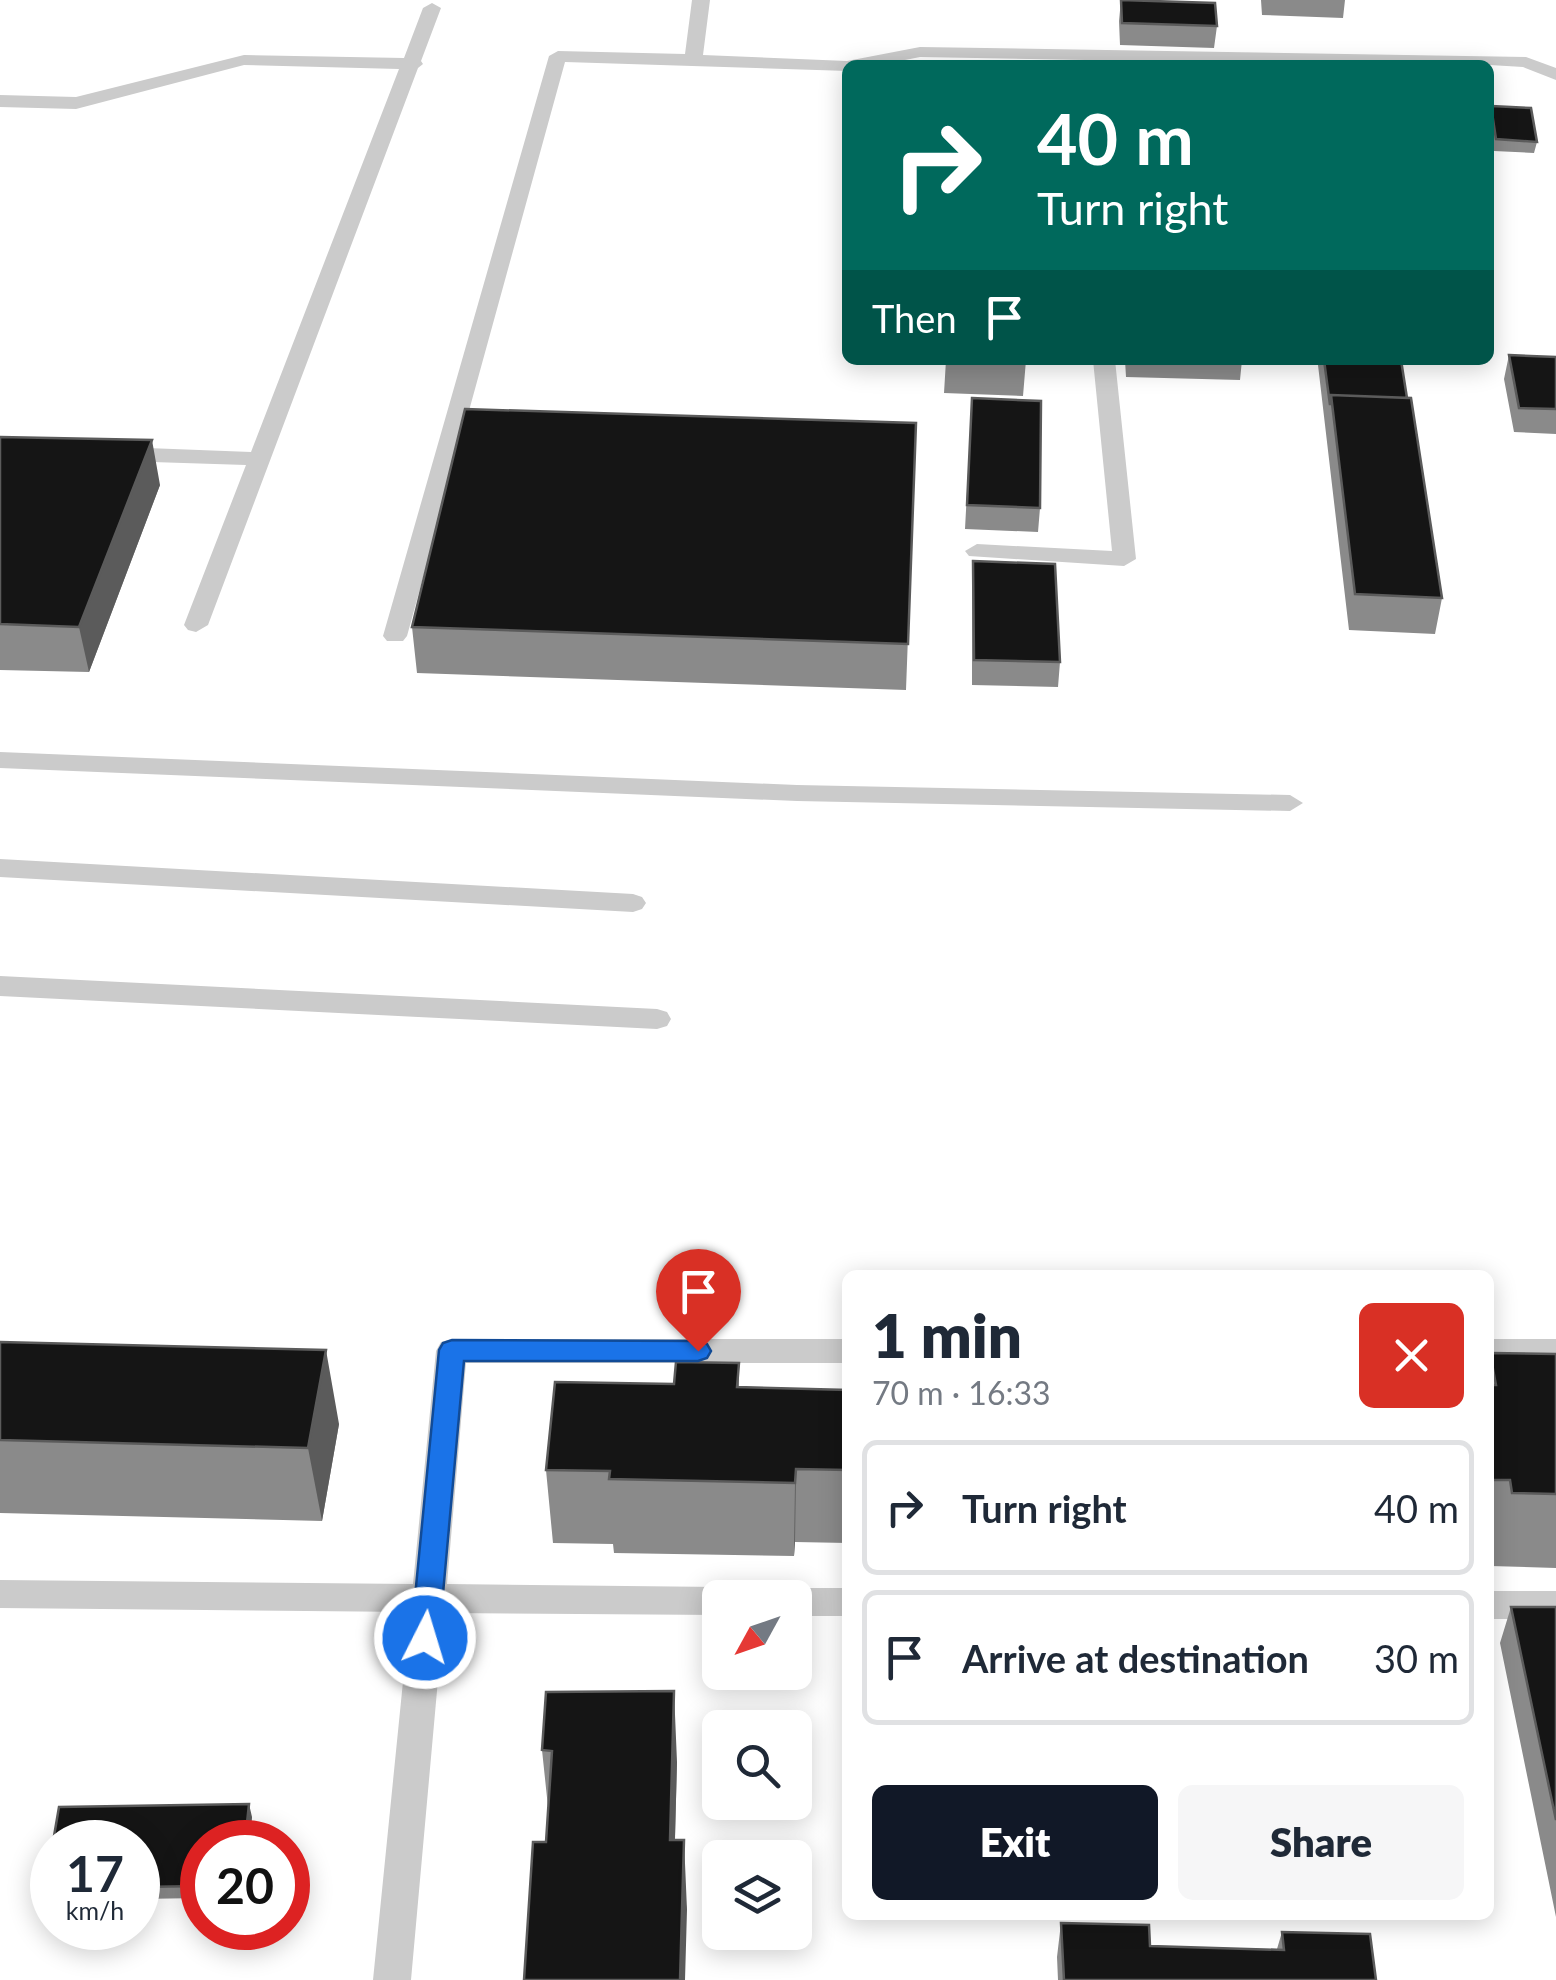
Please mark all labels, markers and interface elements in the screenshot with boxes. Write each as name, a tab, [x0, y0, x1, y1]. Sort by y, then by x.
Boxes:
text: 40 m	[1037, 96, 1194, 180]
icon: right	[872, 100, 1002, 230]
text: Turn right	[1037, 181, 1228, 235]
icon: arrive	[977, 290, 1032, 345]
text: Then	[872, 295, 957, 341]
pin	[656, 1249, 741, 1352]
icon: arrive	[671, 1264, 726, 1319]
text: 1 min	[872, 1299, 1022, 1371]
button: close	[1359, 1303, 1464, 1408]
text: 70 m · 16:33	[872, 1373, 1051, 1412]
icon: right	[877, 1480, 932, 1535]
text: Turn right	[962, 1485, 1127, 1531]
text: 40 m	[1374, 1485, 1459, 1531]
north arrow	[702, 1580, 812, 1690]
map controls	[702, 1580, 812, 1950]
position arrow	[373, 1586, 477, 1690]
icon: arrive	[877, 1630, 932, 1685]
text: Arrive at destination	[962, 1635, 1309, 1681]
text: 30 m	[1374, 1635, 1459, 1681]
button: search	[702, 1710, 812, 1820]
button: Exit	[872, 1785, 1158, 1900]
button: Share	[1178, 1785, 1464, 1900]
speed limit sign: 20	[180, 1820, 310, 1950]
button: layers	[702, 1840, 812, 1950]
text: 17	[66, 1843, 124, 1903]
text: km/h	[66, 1895, 124, 1925]

